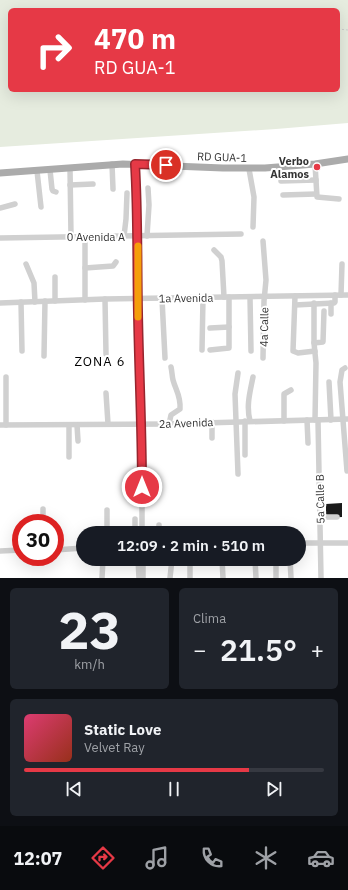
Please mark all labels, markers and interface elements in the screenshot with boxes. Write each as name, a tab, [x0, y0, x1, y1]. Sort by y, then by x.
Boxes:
text: 470 m	[94, 20, 176, 57]
icon: right	[28, 24, 80, 76]
text: RD GUA-1	[94, 56, 176, 79]
pin	[149, 148, 183, 182]
street label: RD GUA-1	[197, 149, 248, 165]
icon: arrive	[155, 154, 177, 176]
place label: Verbo Alamos	[270, 154, 309, 181]
marker: Verbo Alamos	[312, 162, 322, 172]
street label: 0 Avenida A	[67, 230, 125, 244]
street label: 1a Avenida	[159, 291, 214, 305]
street label: 4a Calle	[257, 307, 271, 347]
district label: ZONA 6	[75, 353, 125, 370]
street label: 2a Avenida	[159, 415, 214, 431]
position arrow	[121, 466, 163, 508]
street label: 5a Calle B	[313, 474, 327, 524]
speed limit sign: 30	[12, 514, 64, 566]
text: 12:09 · 2 min · 510 m	[117, 536, 265, 555]
text: 23	[58, 596, 121, 663]
text: Clima	[193, 610, 226, 627]
text: 21.5°	[220, 630, 297, 669]
text: −	[193, 635, 206, 664]
text: +	[311, 635, 324, 664]
text: km/h	[74, 656, 105, 673]
text: Static Love	[84, 720, 161, 739]
text: Velvet Ray	[84, 739, 145, 756]
icon: previous	[63, 778, 85, 800]
icon: pause	[163, 778, 185, 800]
icon: next	[263, 778, 285, 800]
icon: directions	[89, 844, 117, 872]
icon: music	[143, 844, 171, 872]
icon: phone	[198, 844, 226, 872]
icon: climate	[252, 844, 280, 872]
icon: car	[307, 844, 335, 872]
text: 12:07	[13, 847, 62, 870]

